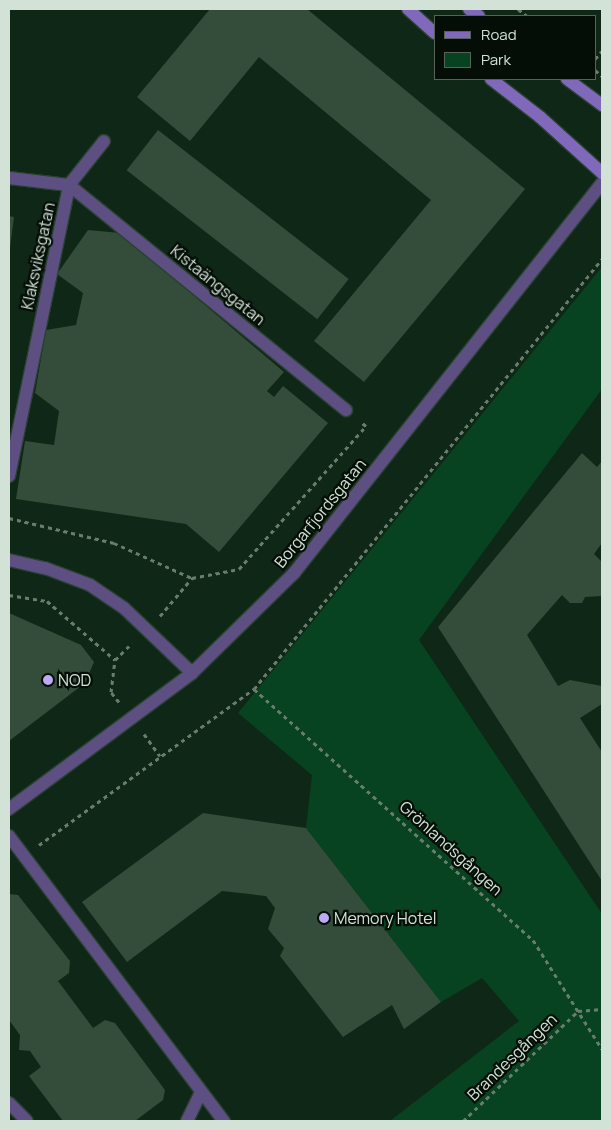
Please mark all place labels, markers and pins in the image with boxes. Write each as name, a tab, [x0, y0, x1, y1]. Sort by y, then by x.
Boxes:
place label: NOD	[58, 670, 91, 690]
marker: NOD	[42, 674, 54, 686]
place label: Memory Hotel	[334, 908, 436, 928]
marker: Memory Hotel	[318, 912, 330, 924]

